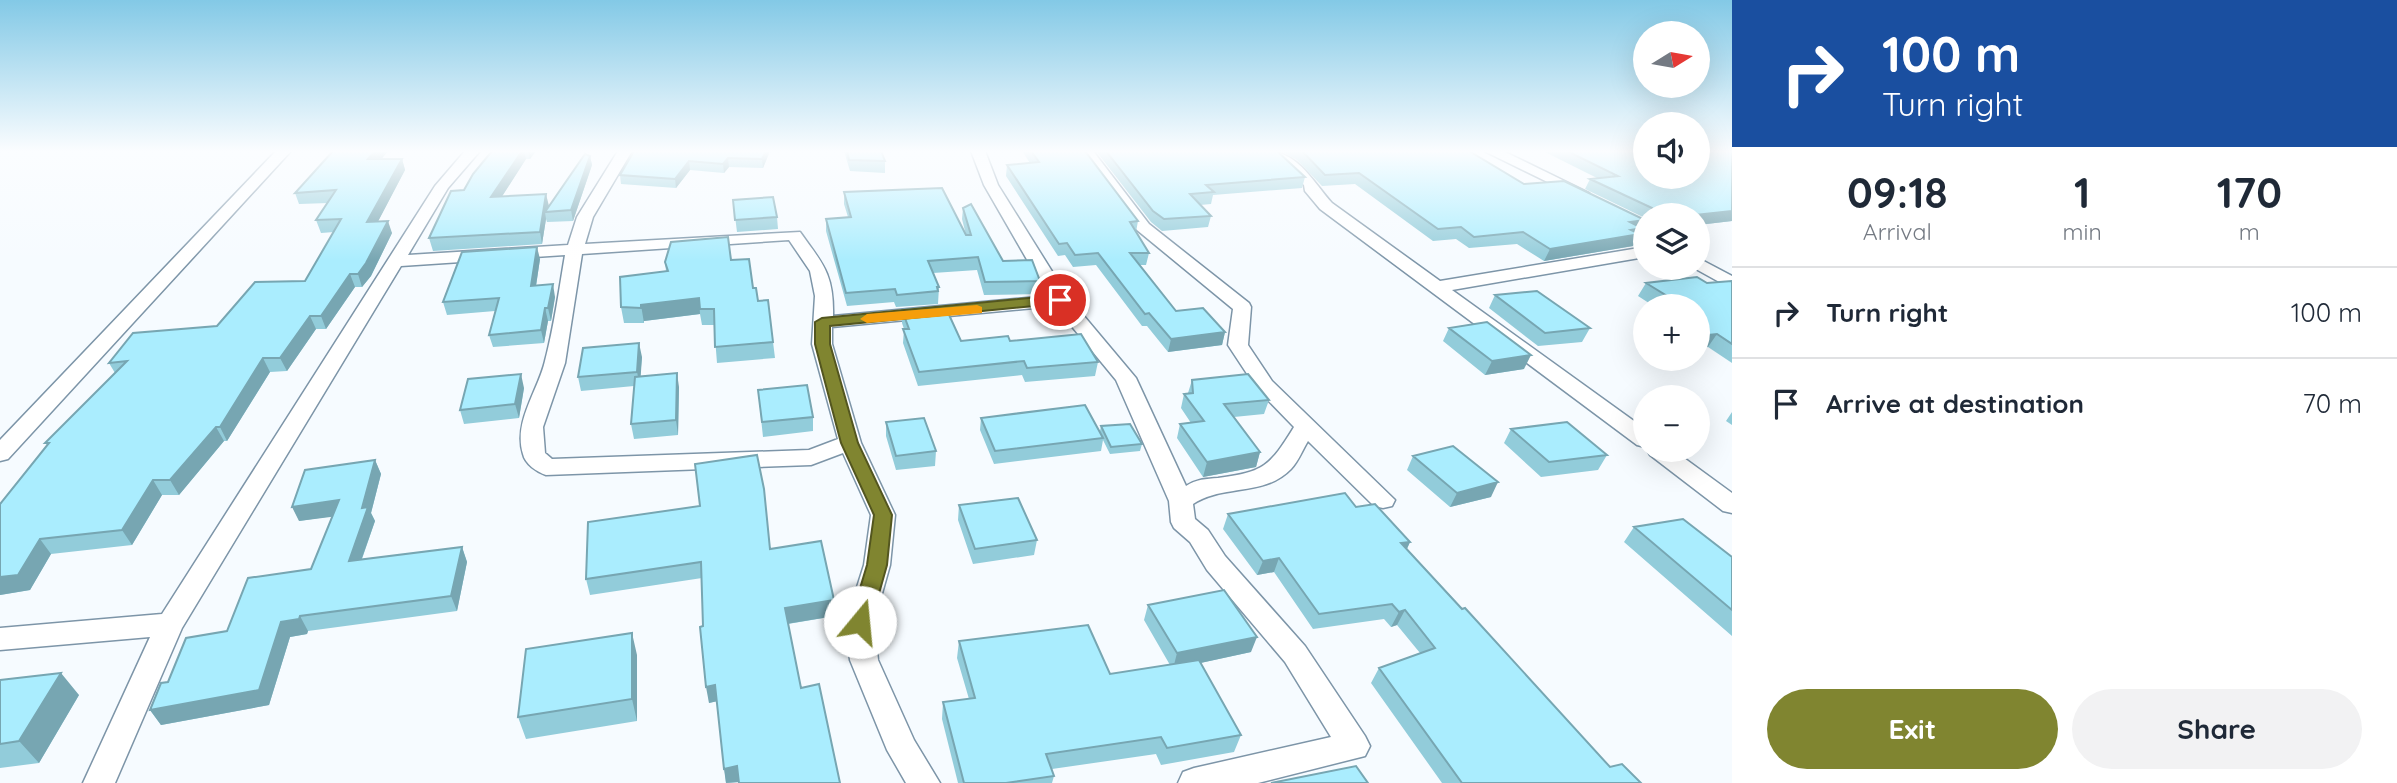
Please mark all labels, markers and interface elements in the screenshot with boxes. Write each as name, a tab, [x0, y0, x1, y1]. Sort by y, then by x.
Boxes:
north arrow	[1633, 21, 1710, 98]
map controls	[1633, 21, 1710, 462]
text: 100 m	[1882, 23, 2020, 84]
icon: right	[1767, 28, 1858, 119]
text: Turn right	[1882, 84, 2023, 124]
button: sound	[1633, 112, 1710, 189]
text: 09:18	[1847, 166, 1948, 219]
text: 1	[2074, 166, 2090, 219]
text: 170	[2217, 166, 2282, 219]
button: layers	[1633, 203, 1710, 280]
text: Arrival	[1863, 217, 1932, 246]
text: min	[2063, 217, 2102, 246]
text: m	[2239, 217, 2260, 246]
pin	[1030, 270, 1090, 330]
icon: arrive	[1041, 281, 1079, 319]
button: +	[1633, 294, 1710, 371]
icon: right	[1767, 294, 1805, 332]
text: Turn right	[1826, 296, 1948, 329]
text: 100 m	[2291, 296, 2362, 329]
button: −	[1633, 385, 1710, 462]
icon: arrive	[1767, 385, 1805, 423]
text: Arrive at destination	[1826, 387, 2084, 420]
text: 70 m	[2302, 387, 2362, 420]
position arrow	[823, 585, 897, 659]
button: Exit	[1767, 689, 2058, 769]
button: Share	[2072, 689, 2362, 769]

